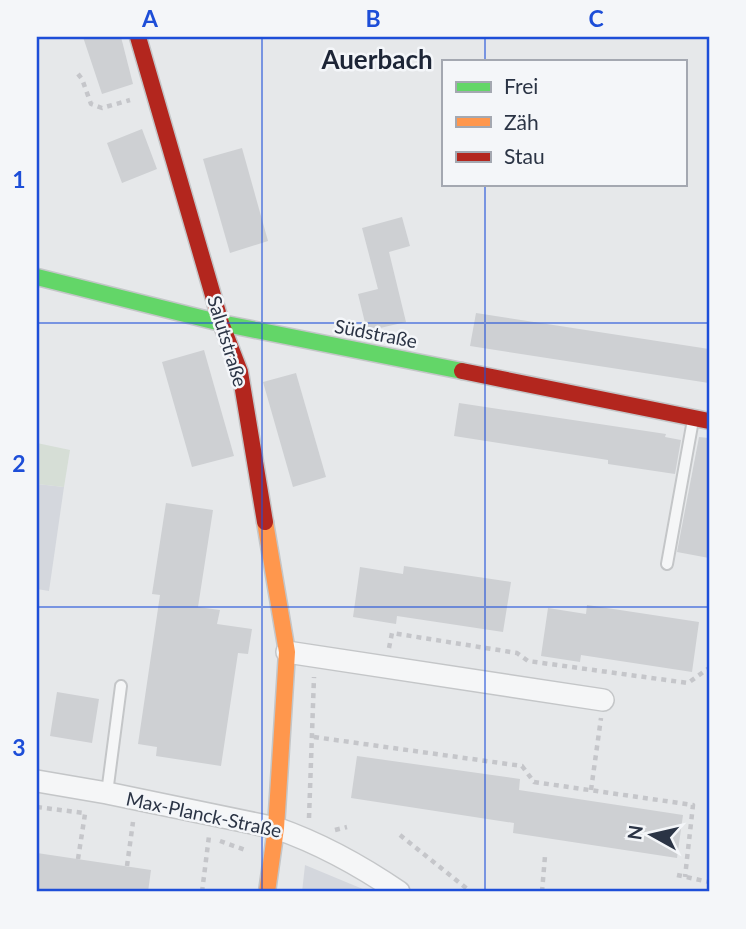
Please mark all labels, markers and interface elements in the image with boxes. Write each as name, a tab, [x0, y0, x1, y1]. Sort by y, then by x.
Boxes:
text: A	[141, 4, 159, 32]
text: B	[365, 4, 381, 32]
text: C	[588, 4, 604, 32]
district label: Auerbach	[320, 43, 433, 75]
legend	[442, 60, 686, 186]
text: Frei	[504, 73, 538, 98]
text: Zäh	[504, 109, 539, 134]
text: Stau	[504, 143, 545, 168]
text: 1	[12, 165, 26, 193]
street label: Salutstraße	[203, 293, 253, 389]
street label: Südstraße	[333, 314, 419, 352]
text: 2	[12, 449, 26, 477]
text: 3	[12, 733, 26, 761]
street label: Max-Planck-Straße	[124, 786, 284, 842]
north arrow	[616, 800, 686, 870]
text: N	[622, 824, 647, 841]

